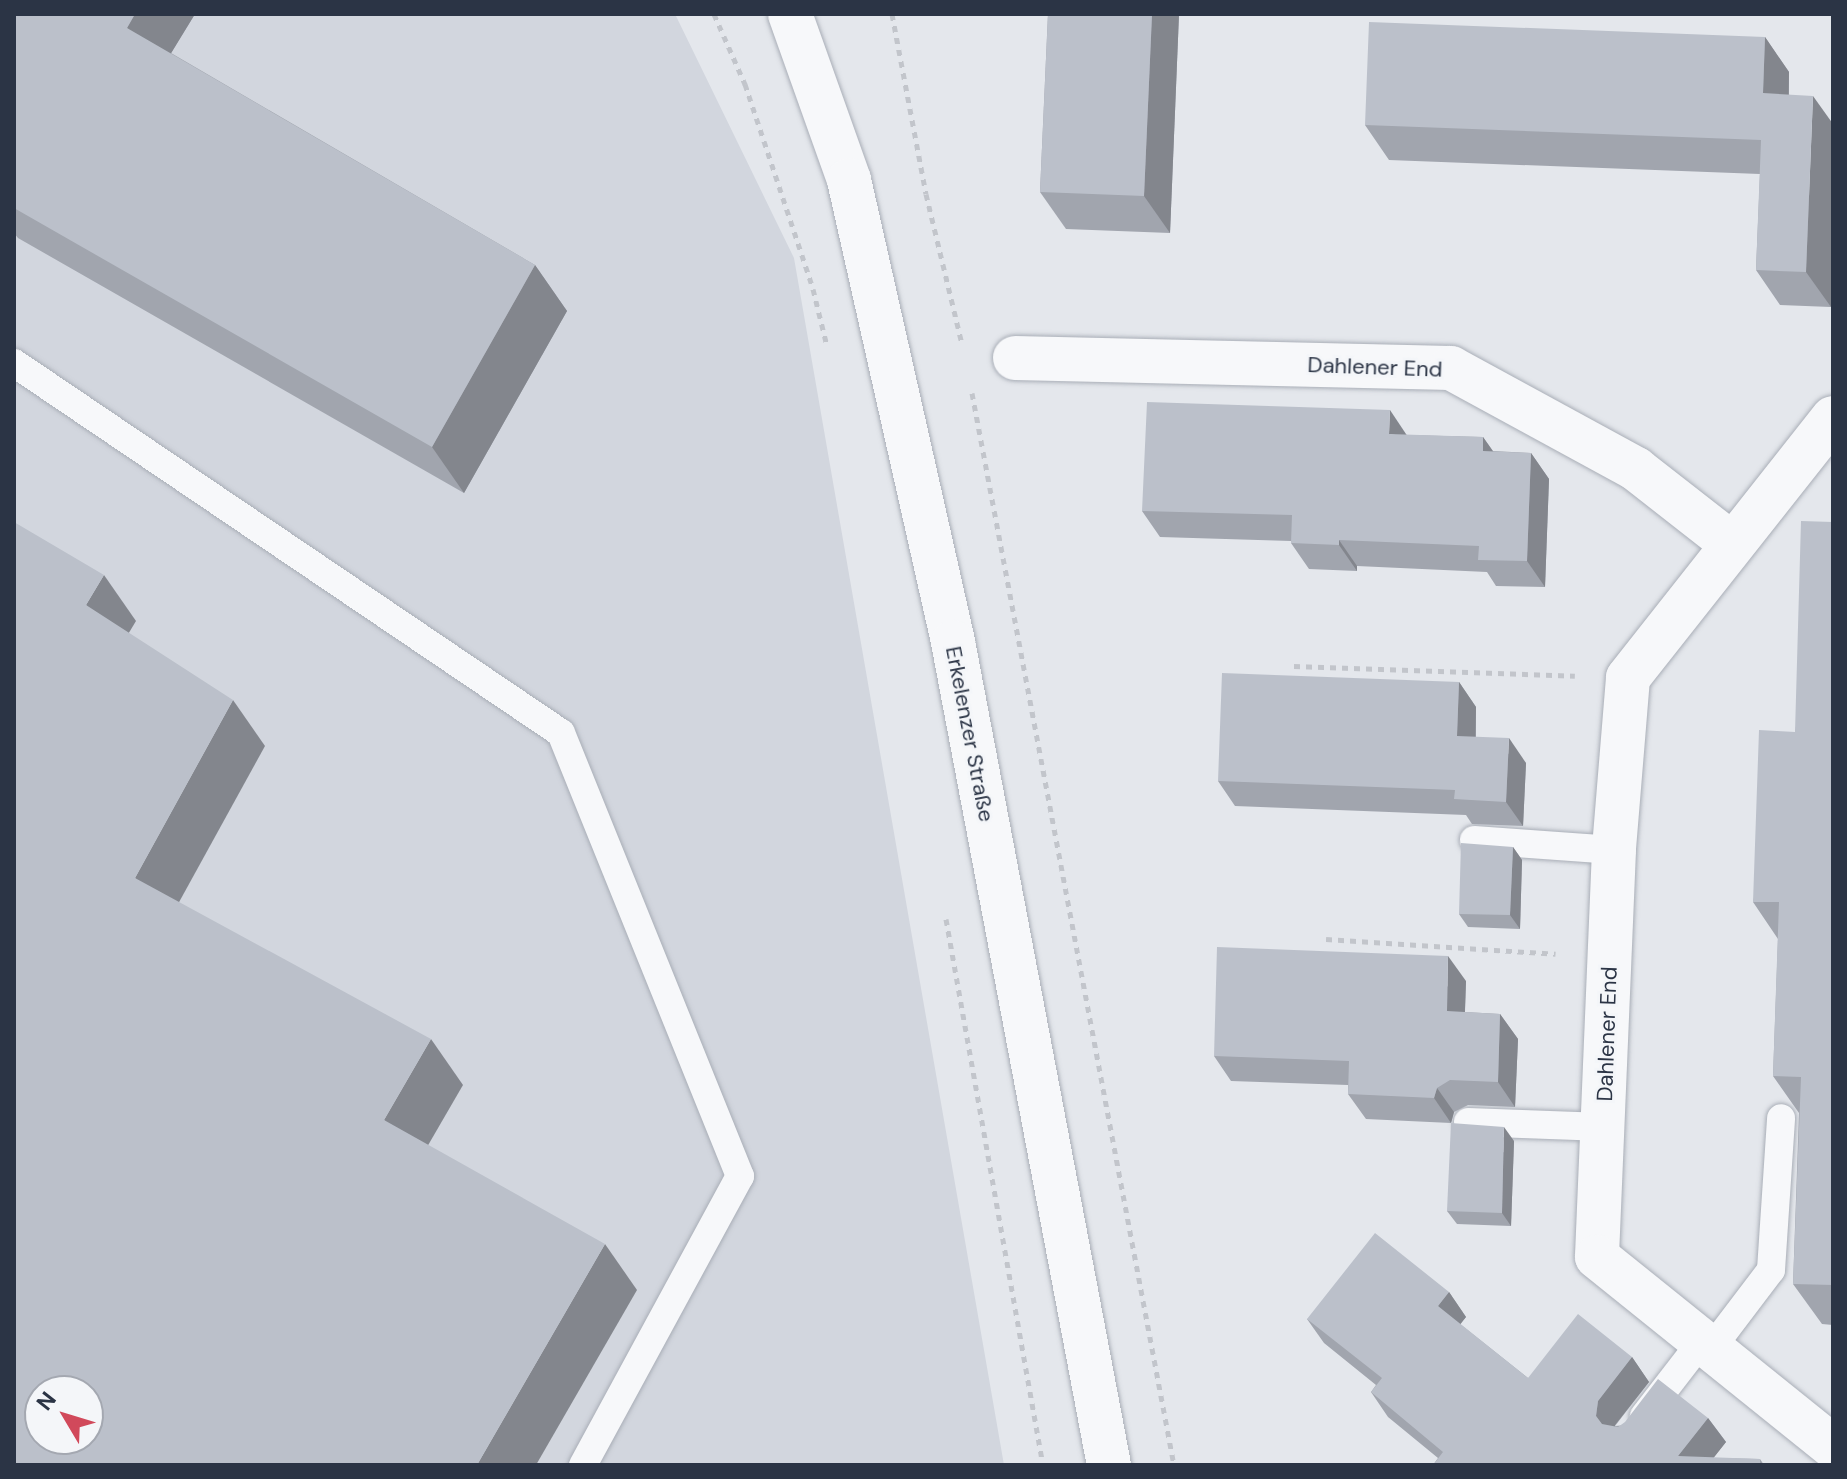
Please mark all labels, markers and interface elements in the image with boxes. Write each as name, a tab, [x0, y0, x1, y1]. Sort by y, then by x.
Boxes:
street label: Dahlener End	[1307, 351, 1443, 383]
street label: Erkelenzer Straße	[940, 644, 1000, 824]
street label: Dahlener End	[1591, 966, 1623, 1102]
north arrow	[24, 1375, 104, 1455]
text: N	[30, 1386, 63, 1416]

